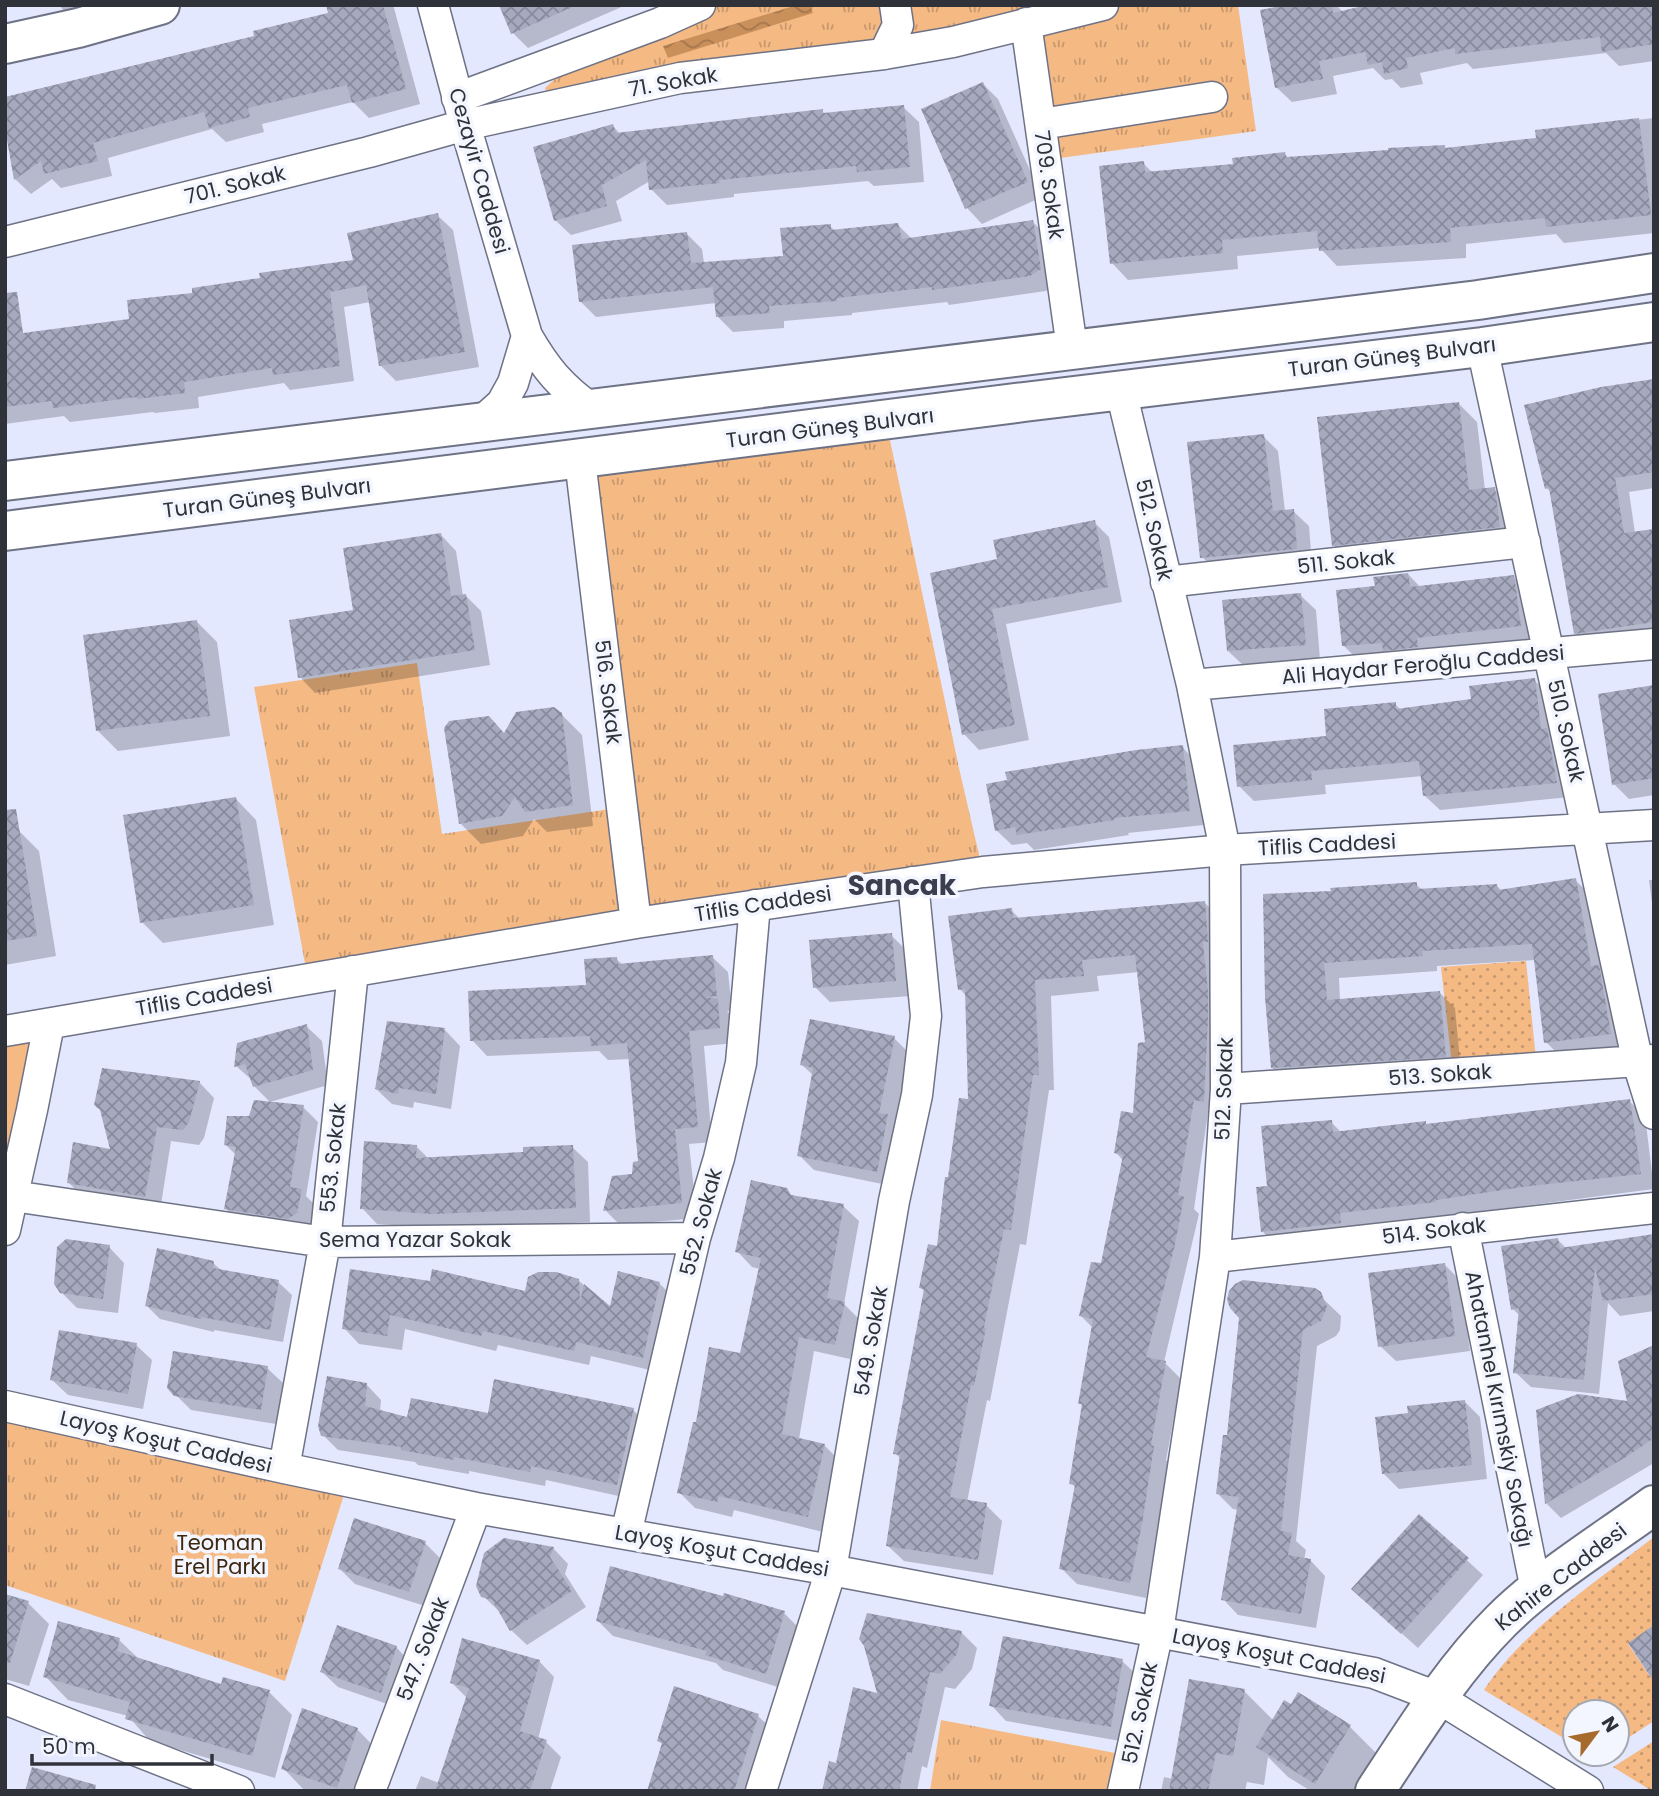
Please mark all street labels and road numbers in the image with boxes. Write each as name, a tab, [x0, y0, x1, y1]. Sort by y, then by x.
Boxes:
street label: 71. Sokak	[626, 59, 720, 104]
street label: Cezayir Caddesi	[442, 85, 517, 257]
street label: 709. Sokak	[1028, 129, 1071, 241]
street label: 701. Sokak	[181, 158, 289, 211]
street label: Turan Güneş Bulvarı	[1286, 329, 1497, 384]
street label: Turan Güneş Bulvarı	[724, 400, 935, 455]
street label: Turan Güneş Bulvarı	[161, 470, 372, 525]
street label: 512. Sokak	[1129, 476, 1180, 584]
street label: 511. Sokak	[1296, 542, 1396, 581]
street label: 516. Sokak	[588, 638, 629, 746]
street label: Ali Haydar Feroğlu Caddesi	[1280, 638, 1566, 691]
street label: 510. Sokak	[1541, 677, 1592, 785]
street label: Tiflis Caddesi	[1257, 826, 1397, 863]
street label: Tiflis Caddesi	[692, 878, 833, 929]
street label: Tiflis Caddesi	[133, 970, 275, 1023]
street label: 512. Sokak	[1207, 1037, 1240, 1141]
street label: 513. Sokak	[1387, 1056, 1493, 1093]
street label: 553. Sokak	[312, 1101, 353, 1214]
street label: 552. Sokak	[672, 1165, 729, 1279]
street label: 514. Sokak	[1380, 1210, 1488, 1251]
street label: Sema Yazar Sokak	[319, 1225, 511, 1254]
street label: Ahatanhel Kırımskiy Sokağı	[1458, 1268, 1541, 1550]
street label: 549. Sokak	[847, 1283, 894, 1398]
street label: Layoş Koşut Caddesi	[57, 1403, 275, 1480]
street label: Kahire Caddesi	[1489, 1516, 1633, 1637]
street label: Layoş Koşut Caddesi	[613, 1517, 831, 1584]
street label: 547. Sokak	[389, 1592, 456, 1705]
street label: Layoş Koşut Caddesi	[1170, 1621, 1388, 1690]
street label: 512. Sokak	[1115, 1659, 1165, 1767]

